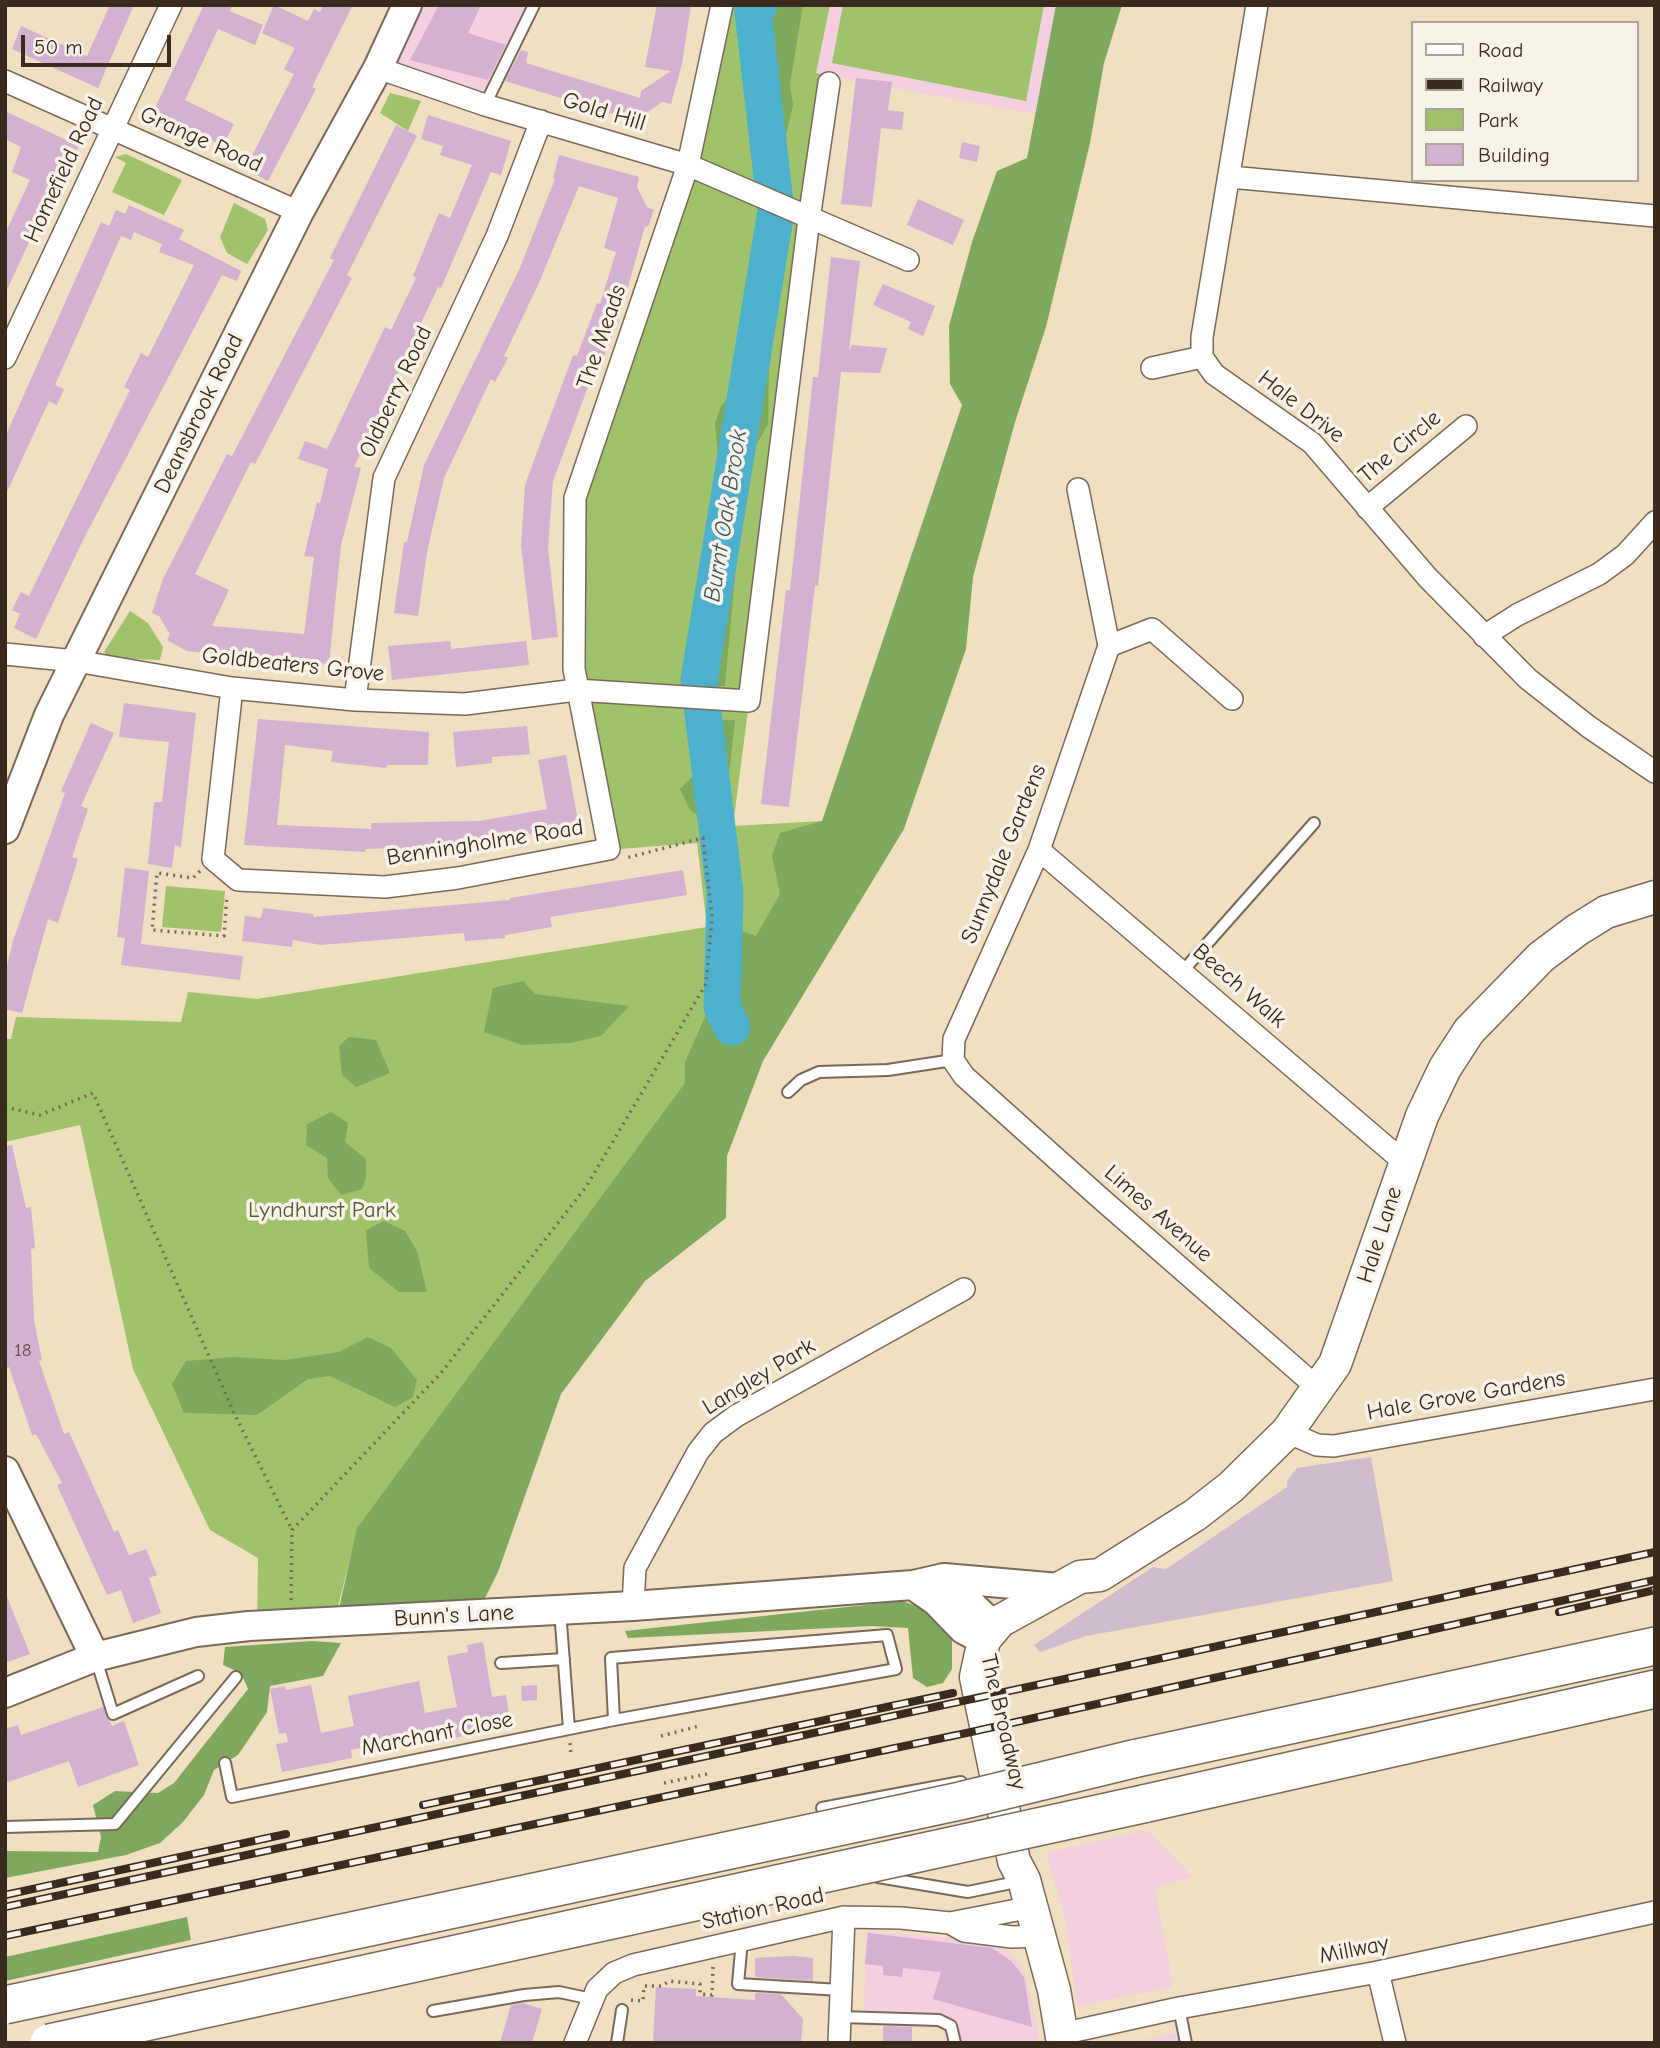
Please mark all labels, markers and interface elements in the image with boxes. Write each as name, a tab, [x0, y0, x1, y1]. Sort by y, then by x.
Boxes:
scale bar	[24, 21, 175, 65]
legend	[1412, 21, 1639, 182]
text: 50 m	[34, 35, 83, 59]
text: Road	[1478, 38, 1523, 62]
text: Railway	[1478, 73, 1543, 97]
street label: Gold Hill	[559, 86, 649, 138]
street label: Homefield Road	[18, 93, 110, 247]
street label: Grange Road	[136, 101, 266, 179]
text: Park	[1478, 108, 1518, 132]
text: Building	[1478, 143, 1550, 167]
street label: The Meads	[571, 281, 633, 393]
street label: Oldberry Road	[354, 322, 438, 462]
street label: Deansbrook Road	[148, 330, 250, 498]
street label: Hale Drive	[1252, 365, 1350, 449]
street label: The Circle	[1353, 405, 1447, 489]
water label: Burnt Oak Brook	[698, 428, 754, 604]
street label: Goldbeaters Grove	[200, 642, 386, 688]
street label: Sunnydale Gardens	[955, 760, 1053, 948]
street label: Benningholme Road	[385, 814, 585, 872]
street label: Beech Walk	[1187, 938, 1291, 1034]
street label: Limes Avenue	[1098, 1159, 1218, 1269]
street label: Hale Lane	[1351, 1183, 1409, 1287]
park label: Lyndhurst Park	[248, 1196, 396, 1224]
street label: Langley Park	[698, 1333, 820, 1421]
house number: 18	[14, 1340, 32, 1362]
street label: Hale Grove Gardens	[1365, 1365, 1567, 1427]
street label: Bunn's Lane	[393, 1599, 515, 1633]
street label: The Broadway	[974, 1652, 1032, 1792]
street label: Marchant Close	[359, 1706, 515, 1762]
street label: Station Road	[699, 1882, 827, 1936]
street label: Millway	[1317, 1930, 1391, 1970]

